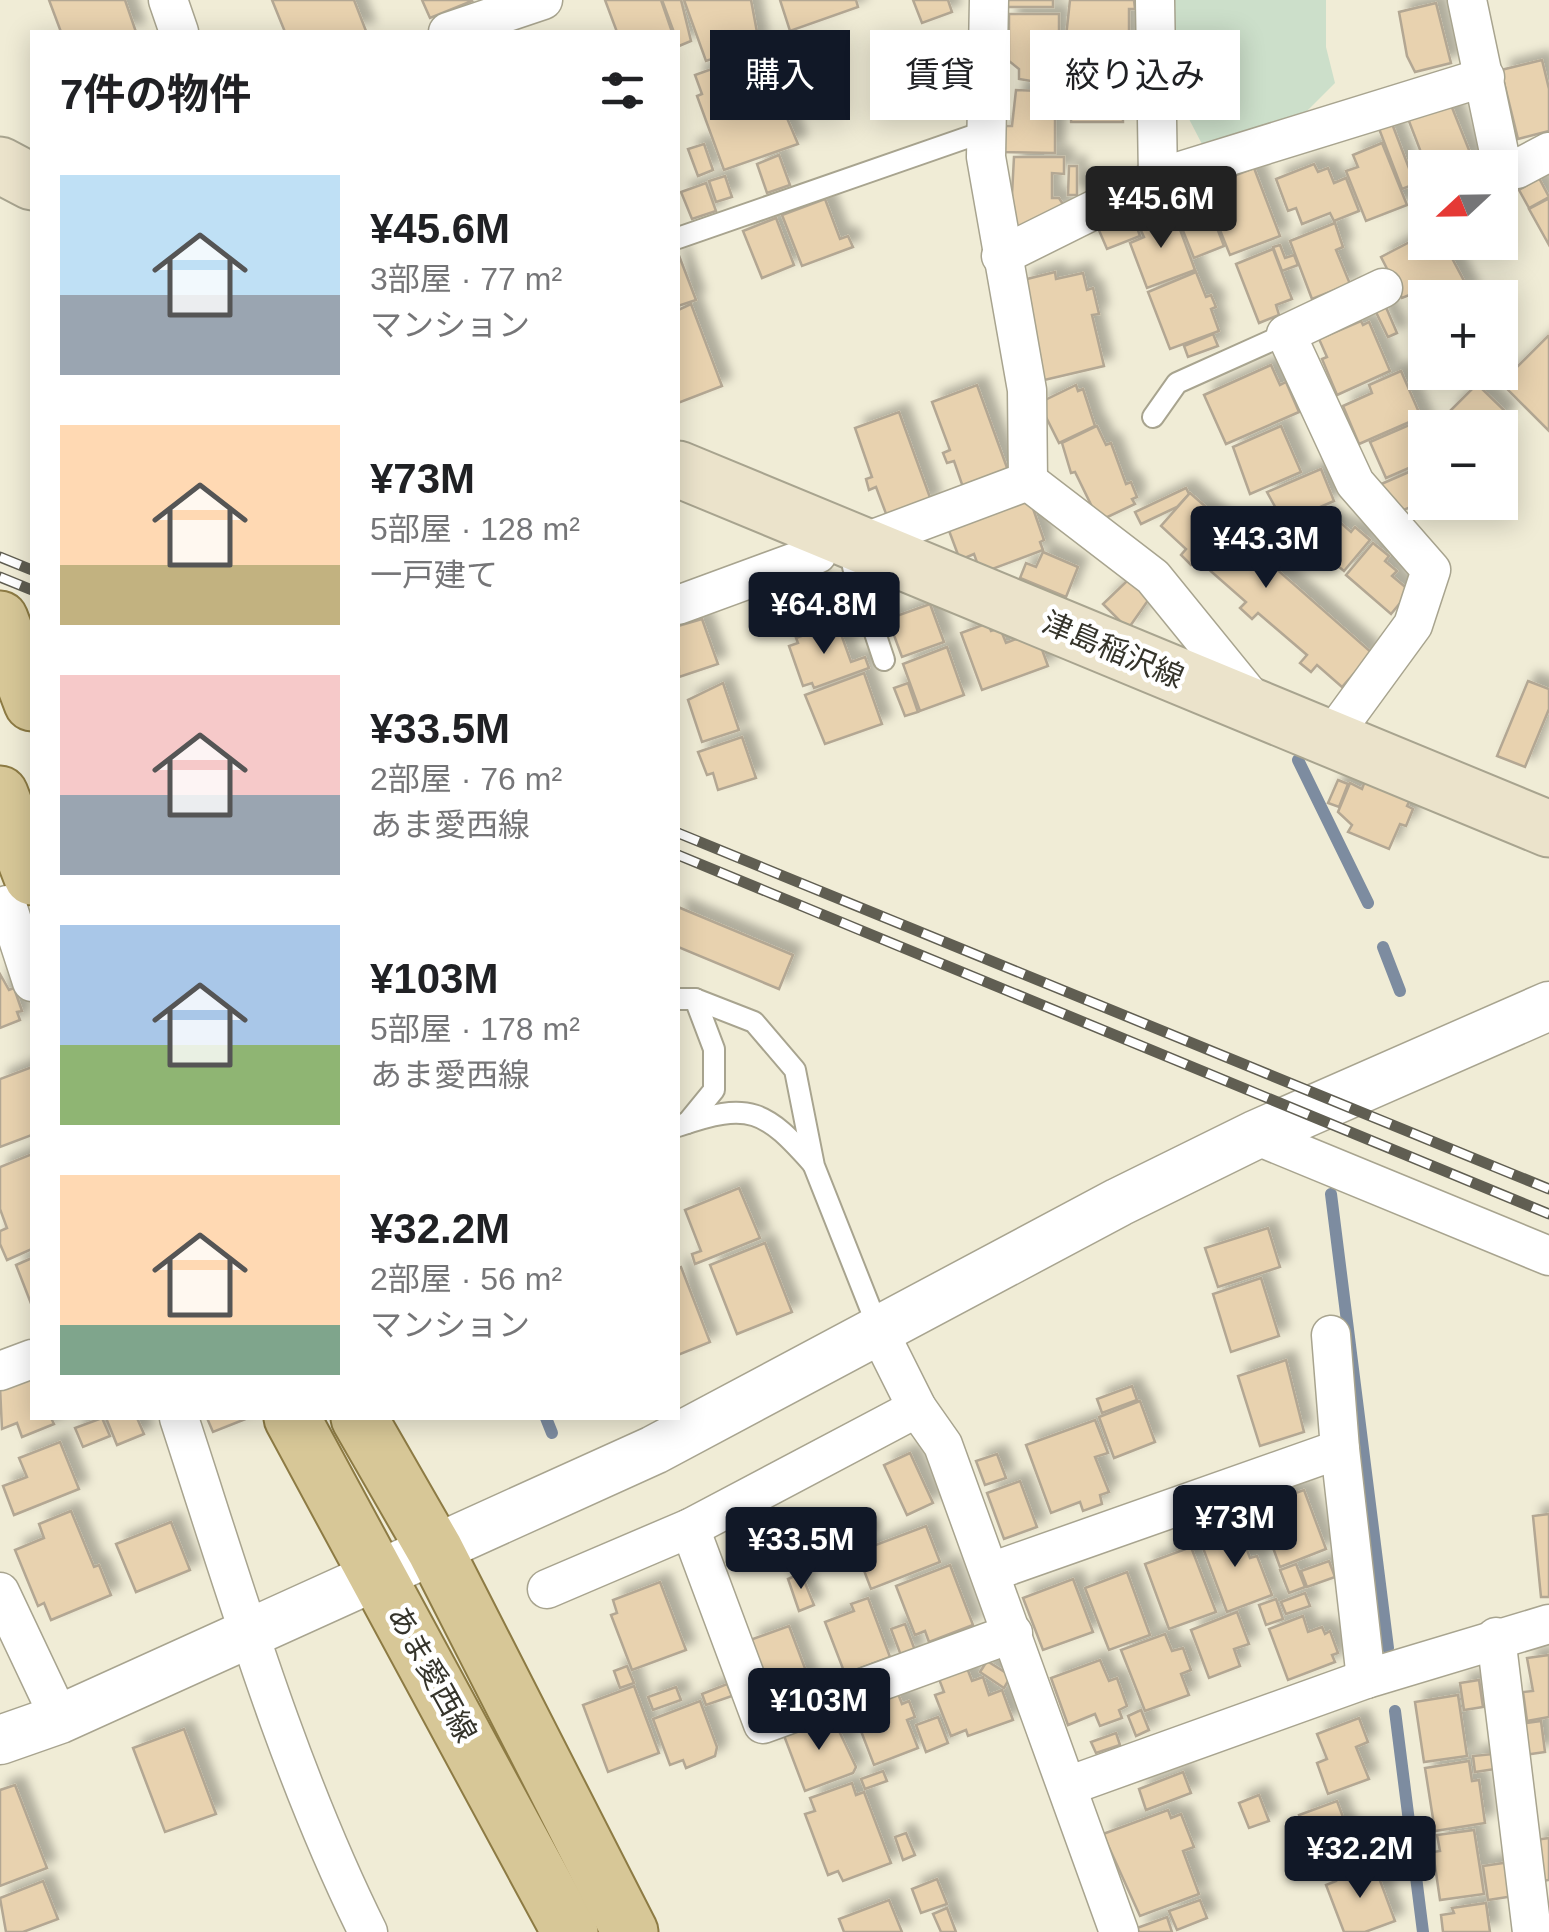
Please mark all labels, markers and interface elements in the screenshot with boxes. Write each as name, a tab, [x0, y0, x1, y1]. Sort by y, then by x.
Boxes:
chip: 購入	[710, 30, 850, 120]
chip: 賃貸	[870, 30, 1010, 120]
chip: 絞り込み	[1030, 30, 1240, 120]
icon: filters	[595, 63, 650, 118]
text: 7件の物件	[60, 71, 251, 118]
north arrow	[1408, 150, 1518, 260]
map controls	[1408, 150, 1518, 520]
pin: ¥45.6M	[1080, 166, 1242, 251]
text: ¥45.6M	[1108, 180, 1214, 216]
text: ¥45.6M	[370, 205, 510, 252]
icon: home	[140, 215, 260, 335]
text: 3部屋 · 77 m²	[370, 261, 562, 297]
button: +	[1408, 280, 1518, 390]
text: マンション	[370, 307, 530, 343]
button: −	[1408, 410, 1518, 520]
text: ¥73M	[370, 455, 475, 502]
icon: home	[140, 465, 260, 585]
pin: ¥43.3M	[1185, 506, 1347, 591]
text: 5部屋 · 128 m²	[370, 511, 580, 547]
text: ¥43.3M	[1213, 520, 1319, 556]
text: 一戸建て	[370, 557, 498, 593]
pin: ¥64.8M	[743, 572, 905, 657]
text: ¥64.8M	[771, 586, 877, 622]
street label: 津島稲沢線	[1038, 605, 1189, 694]
text: ¥33.5M	[370, 705, 510, 752]
icon: home	[140, 715, 260, 835]
text: 2部屋 · 76 m²	[370, 761, 562, 797]
text: あま愛西線	[370, 807, 530, 843]
text: ¥103M	[370, 955, 498, 1002]
icon: home	[140, 965, 260, 1085]
text: 5部屋 · 178 m²	[370, 1011, 580, 1047]
text: あま愛西線	[370, 1057, 530, 1093]
text: ¥32.2M	[370, 1205, 510, 1252]
icon: home	[140, 1215, 260, 1335]
text: 2部屋 · 56 m²	[370, 1261, 562, 1297]
text: マンション	[370, 1307, 530, 1343]
pin: ¥73M	[1176, 1485, 1294, 1570]
text: ¥73M	[1195, 1499, 1275, 1535]
pin: ¥33.5M	[720, 1507, 882, 1592]
text: ¥33.5M	[748, 1521, 854, 1557]
street label: あま愛西線	[382, 1600, 483, 1747]
pin: ¥103M	[749, 1668, 889, 1753]
text: ¥103M	[770, 1682, 868, 1718]
pin: ¥32.2M	[1279, 1816, 1441, 1901]
text: ¥32.2M	[1307, 1830, 1413, 1866]

